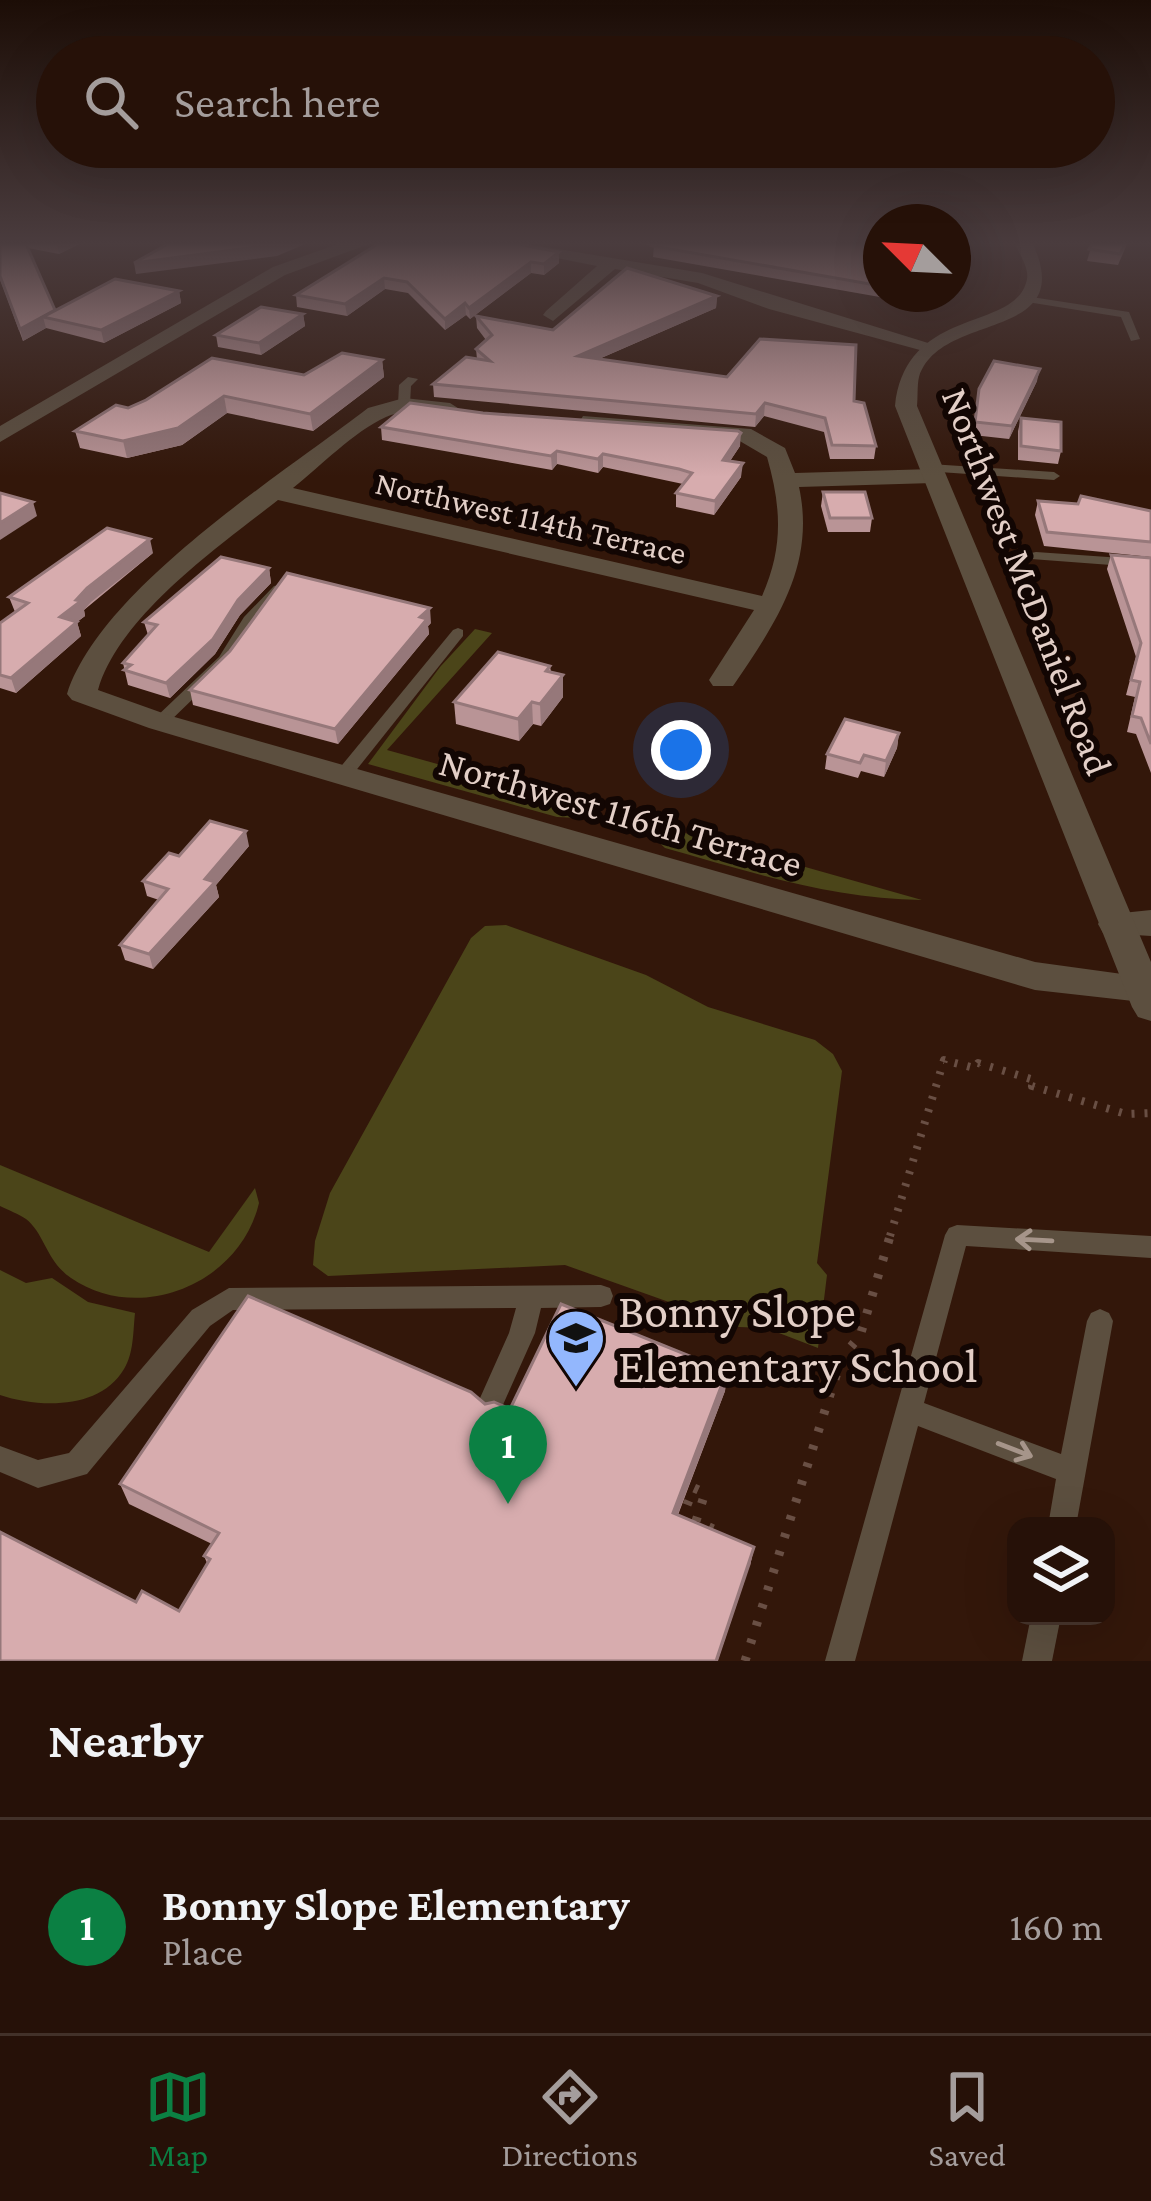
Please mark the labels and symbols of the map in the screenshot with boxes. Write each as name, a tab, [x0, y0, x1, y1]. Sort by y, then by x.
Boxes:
north arrow	[863, 204, 971, 312]
street label: Northwest McDaniel Road	[934, 382, 1121, 781]
street label: Northwest 114th Terrace	[372, 464, 690, 571]
your location	[651, 720, 711, 780]
street label: Northwest 116th Terrace	[435, 740, 807, 885]
one-way arrow	[1015, 1228, 1054, 1251]
place label: Bonny Slope Elementary School	[618, 1284, 978, 1393]
school or university icon: Bonny Slope Elementary School	[545, 1307, 607, 1389]
pin: 1	[469, 1405, 547, 1504]
one-way arrow	[996, 1440, 1033, 1462]

